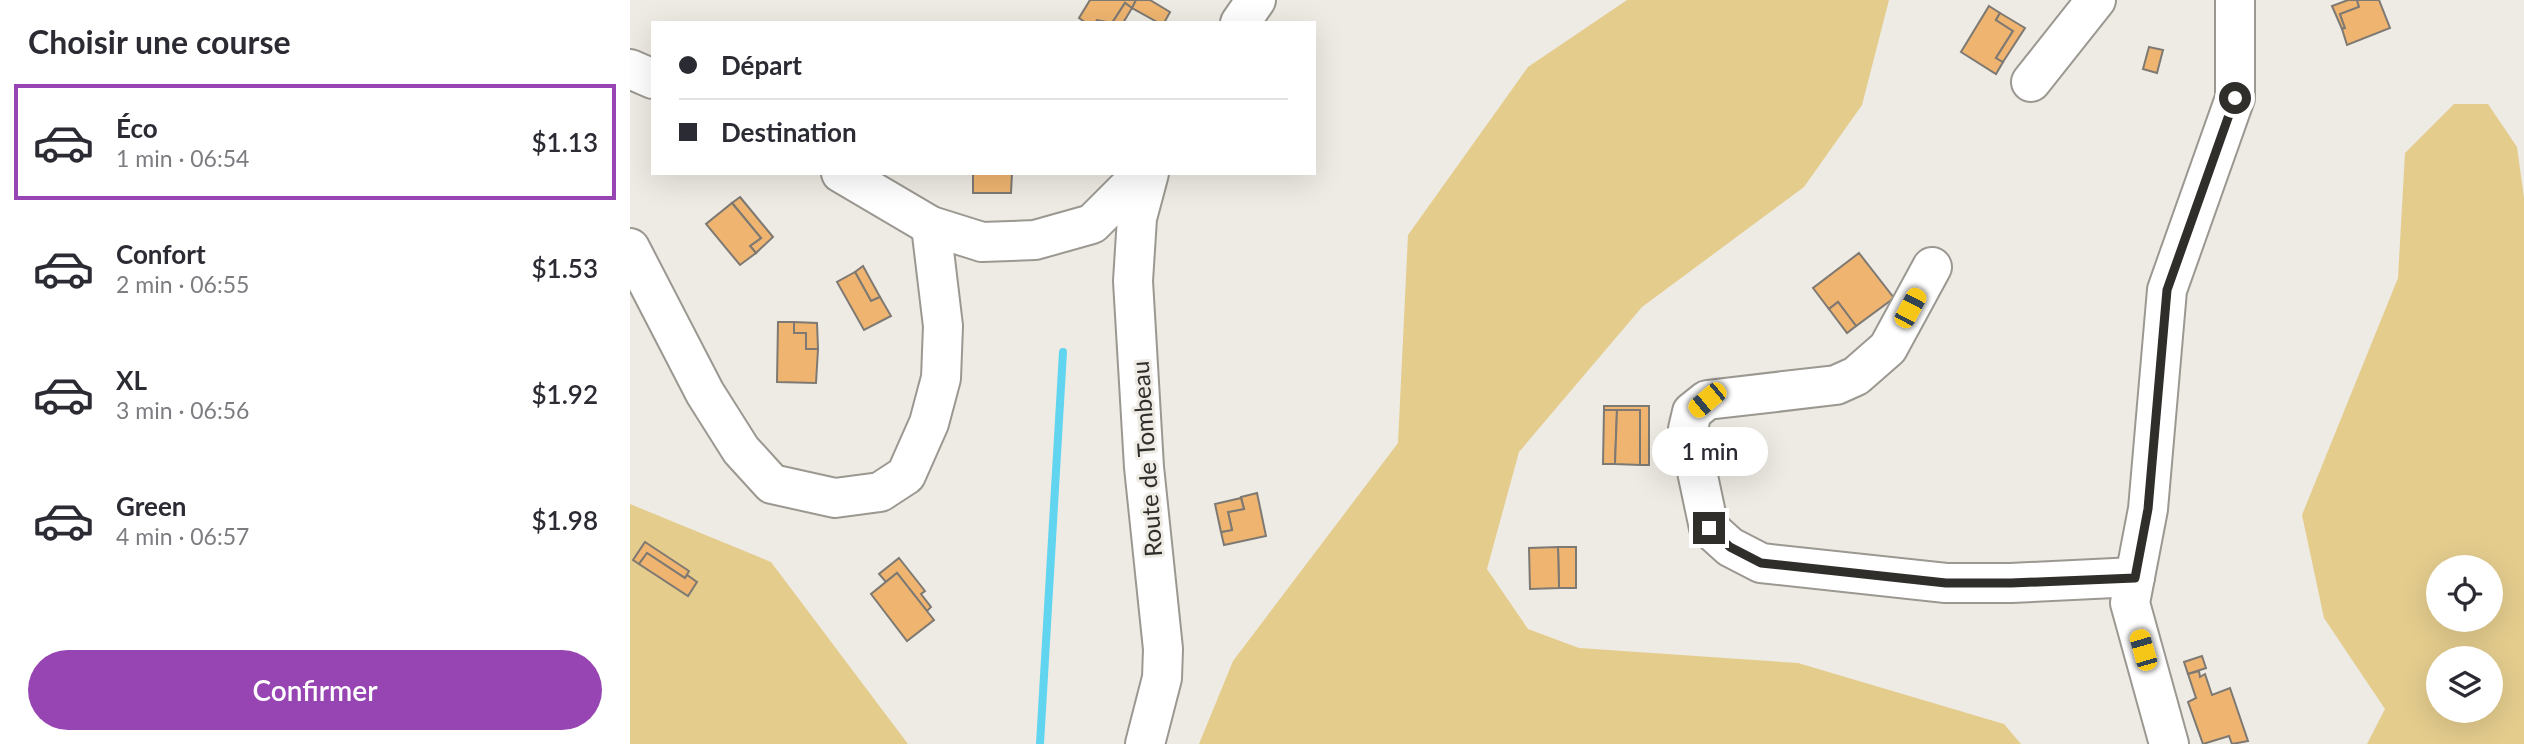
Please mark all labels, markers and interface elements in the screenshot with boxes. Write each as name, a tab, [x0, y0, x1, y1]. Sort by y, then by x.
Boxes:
text: Choisir une course	[28, 22, 291, 61]
text: Départ	[721, 49, 802, 81]
route start	[2219, 82, 2251, 114]
icon: car	[32, 111, 95, 174]
text: Éco	[116, 112, 158, 144]
text: Destination	[721, 116, 857, 148]
text: $1.13	[532, 126, 598, 158]
text: 1 min · 06:54	[116, 144, 249, 172]
icon: car	[32, 237, 95, 300]
text: Confort	[116, 238, 206, 270]
text: $1.53	[532, 252, 598, 284]
text: 2 min · 06:55	[116, 270, 249, 298]
car	[1891, 285, 1930, 331]
street label: Route de Tombeau	[1125, 360, 1167, 558]
icon: car	[32, 363, 95, 426]
text: XL	[116, 364, 147, 396]
text: $1.92	[532, 378, 598, 410]
car	[1685, 378, 1730, 422]
text: 3 min · 06:56	[116, 396, 249, 424]
callout: 1 min	[1651, 426, 1767, 476]
text: 1 min	[1682, 437, 1738, 465]
icon: car	[32, 489, 95, 552]
text: Green	[116, 490, 186, 522]
text: $1.98	[532, 504, 598, 536]
route end	[1693, 512, 1725, 544]
text: 4 min · 06:57	[116, 522, 249, 550]
map controls	[2426, 555, 2503, 723]
button: locate	[2426, 555, 2503, 632]
car	[2128, 627, 2159, 673]
button: layers	[2426, 646, 2503, 723]
button: Confirmer	[28, 650, 602, 730]

